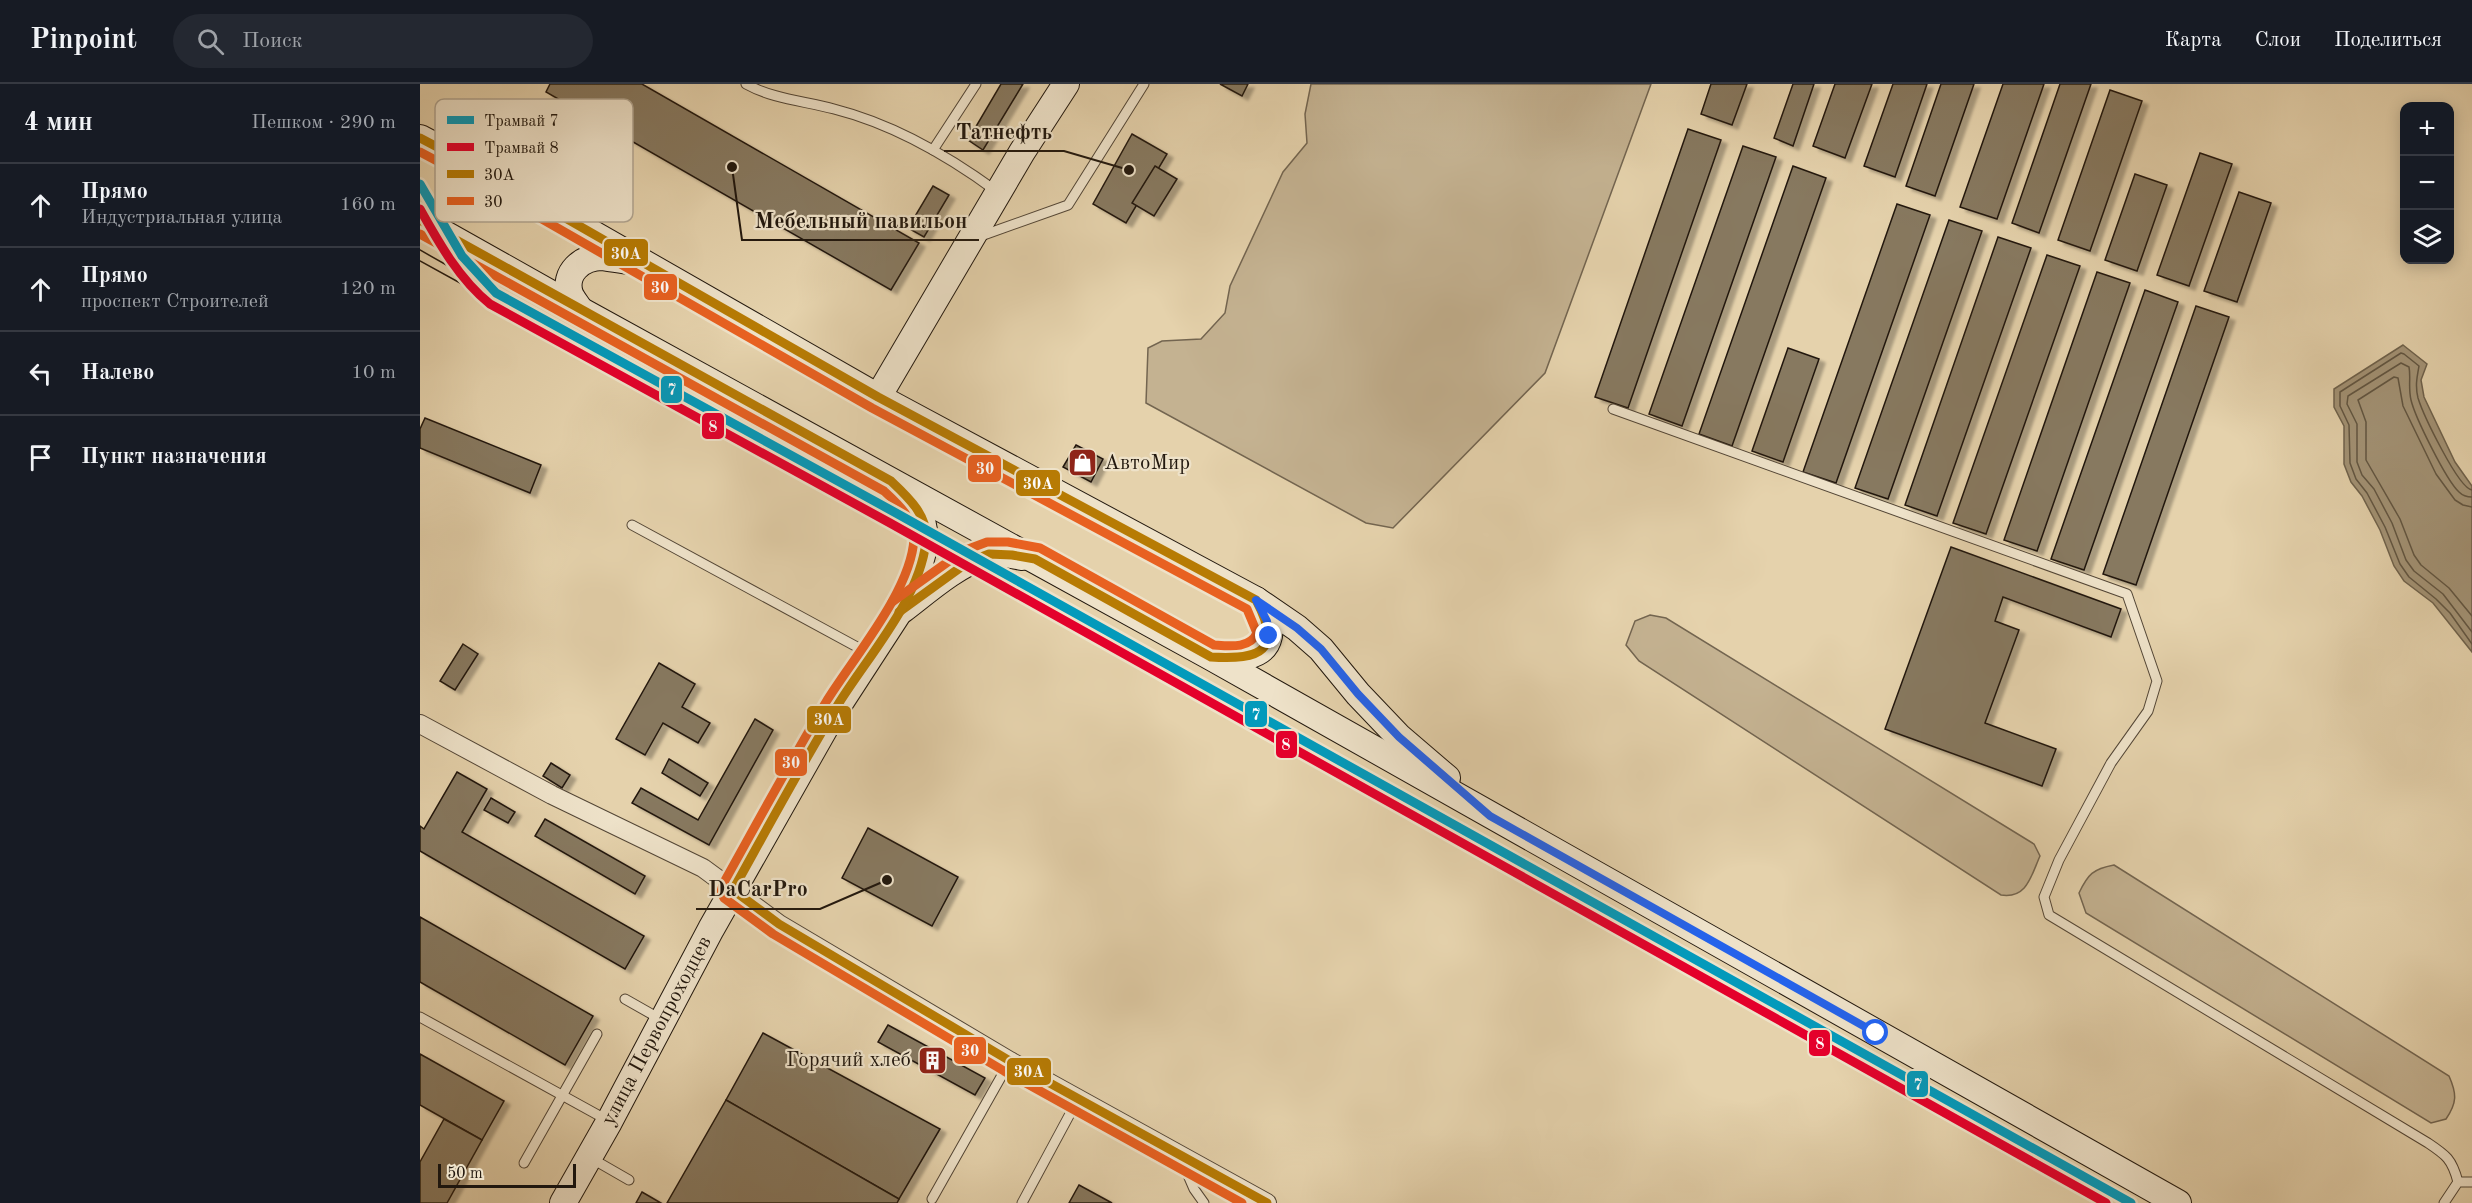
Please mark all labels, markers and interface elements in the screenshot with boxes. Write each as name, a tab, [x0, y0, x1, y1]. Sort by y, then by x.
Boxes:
search box	[173, 14, 593, 68]
icon: search	[194, 25, 227, 58]
text: Pinpoint	[30, 27, 137, 55]
text: Поиск	[242, 30, 303, 52]
text: Карта	[2165, 30, 2222, 51]
text: Слои	[2255, 30, 2301, 51]
text: Поделиться	[2334, 30, 2442, 51]
legend	[435, 99, 633, 222]
map controls	[2400, 102, 2454, 264]
button: +	[2400, 102, 2454, 156]
text: 4 мин	[24, 110, 93, 136]
callout: Татнефть	[944, 111, 1064, 151]
text: Пешком · 290 m	[251, 113, 396, 133]
text: Трамвай 7	[484, 114, 559, 130]
text: Татнефть	[956, 122, 1052, 145]
text: Трамвай 8	[484, 141, 559, 157]
button: −	[2400, 156, 2454, 210]
text: 30А	[484, 168, 515, 184]
text: Прямо	[81, 181, 148, 203]
icon: ahead	[24, 189, 57, 222]
text: 160 m	[340, 195, 396, 215]
text: 30	[484, 195, 503, 211]
callout: Мебельный павильон	[742, 200, 979, 240]
text: Индустриальная улица	[81, 208, 282, 228]
button: layers	[2400, 210, 2454, 264]
text: Мебельный павильон	[755, 211, 967, 233]
line badge: 30А	[603, 238, 649, 267]
text: 30А	[611, 247, 641, 263]
text: Прямо	[81, 265, 148, 287]
icon: ahead	[24, 273, 57, 306]
line badge: 30	[643, 273, 678, 301]
text: 120 m	[340, 279, 396, 299]
text: 30	[651, 281, 669, 297]
text: проспект Строителей	[81, 292, 269, 312]
icon: left	[24, 357, 57, 390]
text: Налево	[81, 362, 154, 384]
text: 10 m	[351, 363, 396, 383]
line badge: 7	[660, 375, 683, 404]
text: 7	[667, 383, 677, 399]
line badge: 8	[701, 412, 725, 440]
text: 8	[708, 420, 718, 436]
icon: arrive	[24, 441, 57, 474]
text: Пункт назначения	[81, 446, 267, 468]
shop icon: АвтоМир	[1067, 447, 1099, 479]
place label: АвтоМир	[1104, 453, 1190, 474]
line badge: 30	[967, 454, 1002, 483]
text: 30	[976, 462, 994, 478]
line badge: 30А	[1015, 469, 1061, 497]
text: 30А	[1023, 477, 1053, 493]
route end	[1255, 622, 1281, 648]
line badge: 7	[1244, 700, 1268, 728]
line badge: 30А	[806, 705, 852, 734]
text: 7	[1251, 708, 1261, 724]
text: 30А	[814, 713, 844, 729]
line badge: 8	[1275, 730, 1298, 759]
text: 8	[1281, 738, 1291, 754]
line badge: 30	[774, 748, 808, 777]
text: 30	[782, 756, 800, 772]
callout: DaCarPro	[696, 869, 820, 909]
text: DaCarPro	[708, 879, 808, 901]
street label: улица Первопроходцев	[598, 933, 716, 1129]
route start	[1862, 1019, 1888, 1045]
line badge: 8	[1808, 1029, 1831, 1057]
line badge: 30	[953, 1036, 987, 1065]
text: 8	[1815, 1037, 1825, 1053]
building icon: Горячий хлеб	[916, 1044, 948, 1076]
text: 30	[961, 1044, 979, 1060]
place label: Горячий хлеб	[786, 1050, 911, 1071]
line badge: 30А	[1006, 1057, 1052, 1086]
text: 30А	[1014, 1065, 1044, 1081]
line badge: 7	[1906, 1070, 1929, 1098]
text: 7	[1913, 1078, 1923, 1094]
scale bar	[438, 1161, 576, 1188]
text: 50 m	[447, 1166, 483, 1182]

